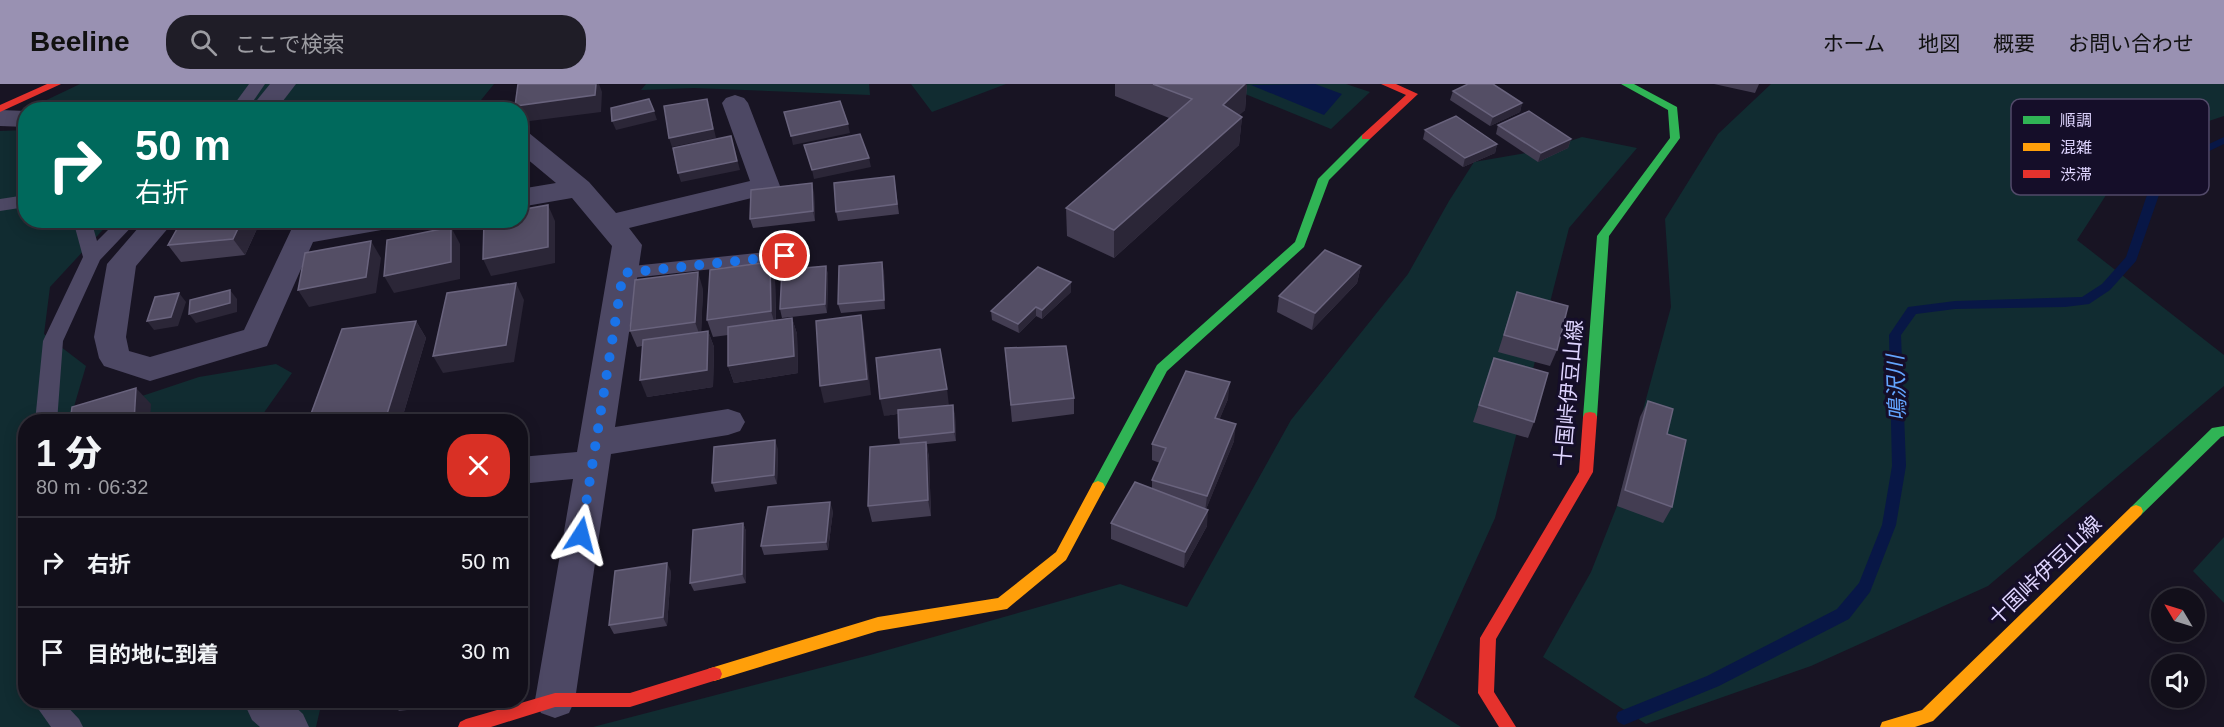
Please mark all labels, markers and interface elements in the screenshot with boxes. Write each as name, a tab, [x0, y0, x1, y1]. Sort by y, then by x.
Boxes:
search box	[166, 15, 586, 69]
text: Beeline	[30, 26, 130, 57]
icon: search	[187, 26, 220, 59]
text: ここで検索	[235, 32, 345, 57]
text: ホーム	[1823, 32, 1885, 55]
text: 地図	[1918, 32, 1960, 55]
text: 概要	[1993, 32, 2035, 55]
text: お問い合わせ	[2068, 32, 2194, 55]
legend	[2011, 99, 2209, 195]
text: 順調	[2060, 112, 2092, 129]
text: 50 m	[135, 122, 231, 169]
icon: right	[36, 126, 114, 204]
text: 混雑	[2060, 139, 2092, 156]
text: 渋滞	[2060, 166, 2092, 183]
text: 右折	[135, 178, 189, 208]
pin	[759, 230, 810, 281]
icon: arrive	[768, 239, 801, 272]
street label: 十国峠伊豆山線	[1551, 319, 1586, 467]
water label: 鳴沢川	[1883, 353, 1910, 421]
text: 1 分	[36, 433, 102, 474]
button: close	[447, 434, 510, 497]
text: 80 m · 06:32	[36, 476, 148, 498]
position arrow	[549, 503, 613, 567]
street label: 十国峠伊豆山線	[1984, 511, 2106, 630]
icon: right	[36, 546, 69, 579]
text: 50 m	[461, 549, 510, 574]
text: 右折	[87, 552, 131, 577]
north arrow	[2151, 588, 2205, 642]
map controls	[2151, 588, 2205, 708]
icon: arrive	[36, 636, 69, 669]
text: 30 m	[461, 639, 510, 664]
text: 目的地に到着	[87, 642, 219, 667]
button: sound	[2151, 654, 2205, 708]

